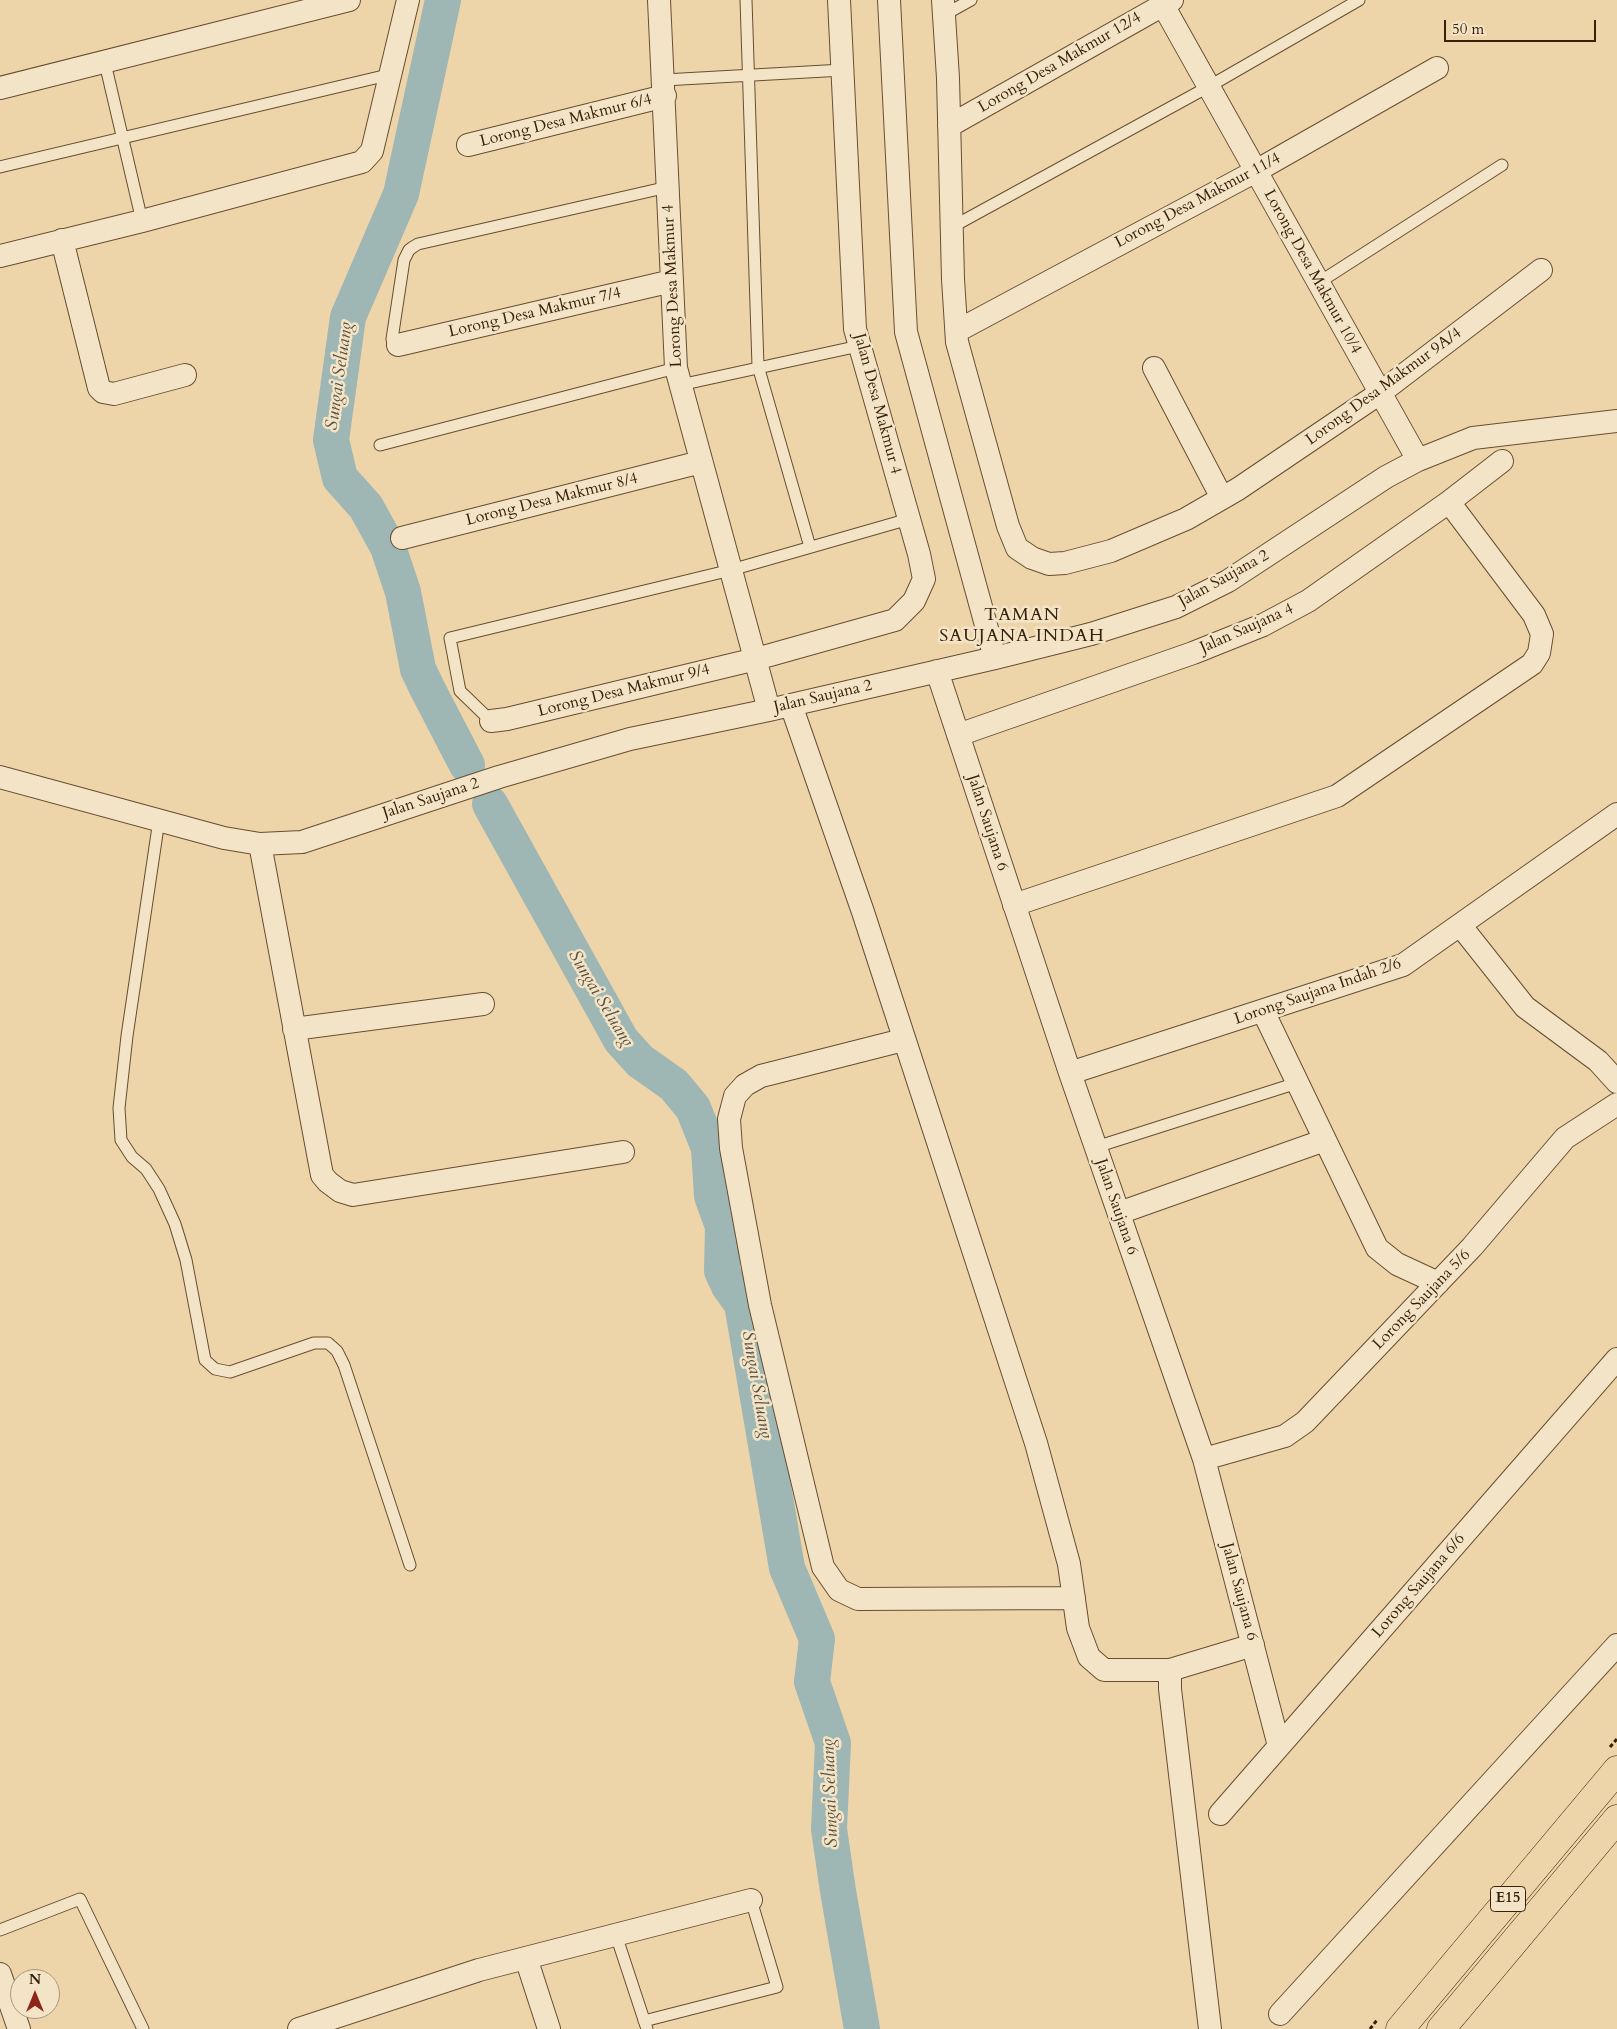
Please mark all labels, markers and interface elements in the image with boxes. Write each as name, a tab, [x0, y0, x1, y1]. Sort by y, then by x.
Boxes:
street label: Lorong Desa Makmur 12/4	[975, 8, 1145, 118]
scale bar	[1447, 10, 1600, 42]
text: 50 m	[1452, 19, 1484, 39]
street label: Lorong Desa Makmur 6/4	[478, 90, 654, 152]
street label: Lorong Desa Makmur 11/4	[1112, 149, 1284, 253]
street label: Lorong Desa Makmur 10/4	[1259, 187, 1365, 357]
street label: Lorong Desa Makmur 4	[659, 204, 687, 368]
street label: Lorong Desa Makmur 7/4	[447, 284, 623, 342]
water label: Sungai Seluang	[322, 320, 358, 432]
street label: Lorong Desa Makmur 9A/4	[1302, 324, 1466, 450]
street label: Jalan Desa Makmur 4	[849, 332, 905, 476]
street label: Lorong Desa Makmur 8/4	[464, 469, 640, 531]
street label: Jalan Saujana 2	[1175, 546, 1273, 612]
street label: Jalan Saujana 4	[1197, 600, 1297, 658]
district label: TAMAN SAUJANA INDAH	[938, 605, 1106, 648]
street label: Lorong Desa Makmur 9/4	[536, 660, 712, 722]
street label: Jalan Saujana 2	[772, 676, 874, 718]
street label: Jalan Saujana 6	[962, 772, 1012, 874]
street label: Jalan Saujana 2	[380, 774, 482, 824]
water label: Sungai Seluang	[563, 947, 637, 1051]
street label: Lorong Saujana Indah 2/6	[1232, 954, 1404, 1030]
street label: Jalan Saujana 6	[1091, 1156, 1141, 1258]
street label: Lorong Saujana 5/6	[1369, 1246, 1475, 1354]
water label: Sungai Seluang	[736, 1329, 776, 1441]
street label: Lorong Saujana 6/6	[1368, 1530, 1470, 1642]
street label: Jalan Saujana 6	[1217, 1541, 1261, 1643]
water label: Sungai Seluang	[818, 1738, 844, 1848]
road number: E15	[1490, 1886, 1526, 1912]
north arrow	[10, 1969, 60, 2019]
text: N	[29, 1970, 41, 1989]

